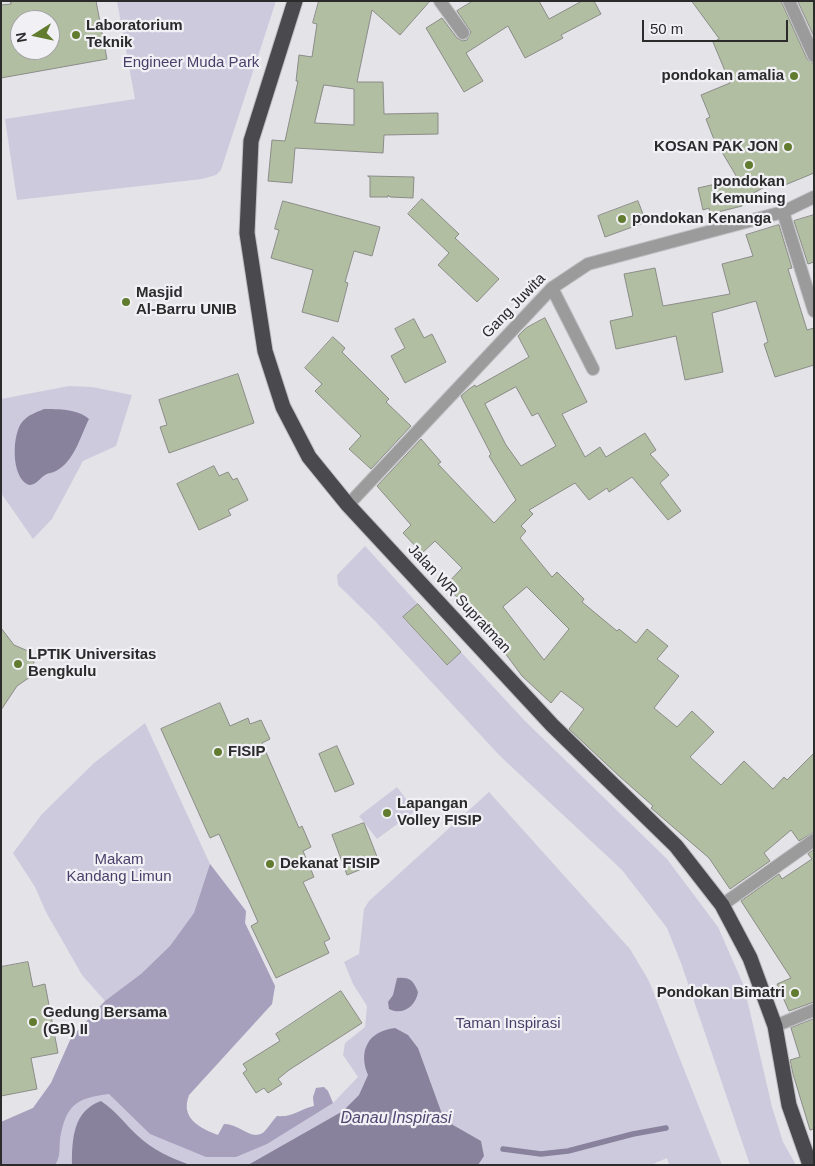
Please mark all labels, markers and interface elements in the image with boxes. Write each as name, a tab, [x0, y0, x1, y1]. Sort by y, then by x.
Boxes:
north arrow	[10, 10, 60, 60]
scale bar	[645, 10, 791, 42]
place label: Laboratorium Teknik	[86, 17, 183, 52]
text: 50 m	[650, 20, 683, 37]
marker: Laboratorium Teknik	[70, 29, 82, 41]
text: N	[12, 31, 30, 44]
park label: Engineer Muda Park	[123, 54, 259, 72]
place label: pondokan amalia	[661, 67, 784, 85]
marker: pondokan amalia	[788, 70, 800, 82]
place label: KOSAN PAK JON	[654, 138, 778, 156]
marker: KOSAN PAK JON	[782, 141, 794, 153]
marker: pondokan Kemuning	[743, 159, 755, 171]
place label: pondokan Kemuning	[712, 173, 786, 208]
place label: pondokan Kenanga	[632, 210, 771, 228]
marker: pondokan Kenanga	[616, 213, 628, 225]
street label: Gang Juwita	[479, 270, 549, 342]
place label: Masjid Al-Barru UNIB	[136, 284, 237, 319]
marker: Masjid Al-Barru UNIB	[120, 296, 132, 308]
street label: Jalan WR Supratman	[404, 541, 514, 657]
place label: LPTIK Universitas Bengkulu	[28, 646, 156, 681]
marker: LPTIK Universitas Bengkulu	[12, 658, 24, 670]
place label: FISIP	[228, 743, 266, 761]
marker: FISIP	[212, 746, 224, 758]
place label: Lapangan Volley FISIP	[397, 795, 482, 830]
marker: Lapangan Volley FISIP	[381, 807, 393, 819]
park label: Makam Kandang Limun	[66, 851, 172, 886]
place label: Dekanat FISIP	[280, 855, 380, 873]
marker: Dekanat FISIP	[264, 858, 276, 870]
place label: Pondokan Bimatri	[657, 984, 785, 1002]
marker: Pondokan Bimatri	[789, 987, 801, 999]
place label: Gedung Bersama (GB) II	[43, 1004, 167, 1039]
park label: Taman Inspirasi	[455, 1015, 561, 1033]
marker: Gedung Bersama (GB) II	[27, 1016, 39, 1028]
water label: Danau Inspirasi	[340, 1109, 452, 1129]

